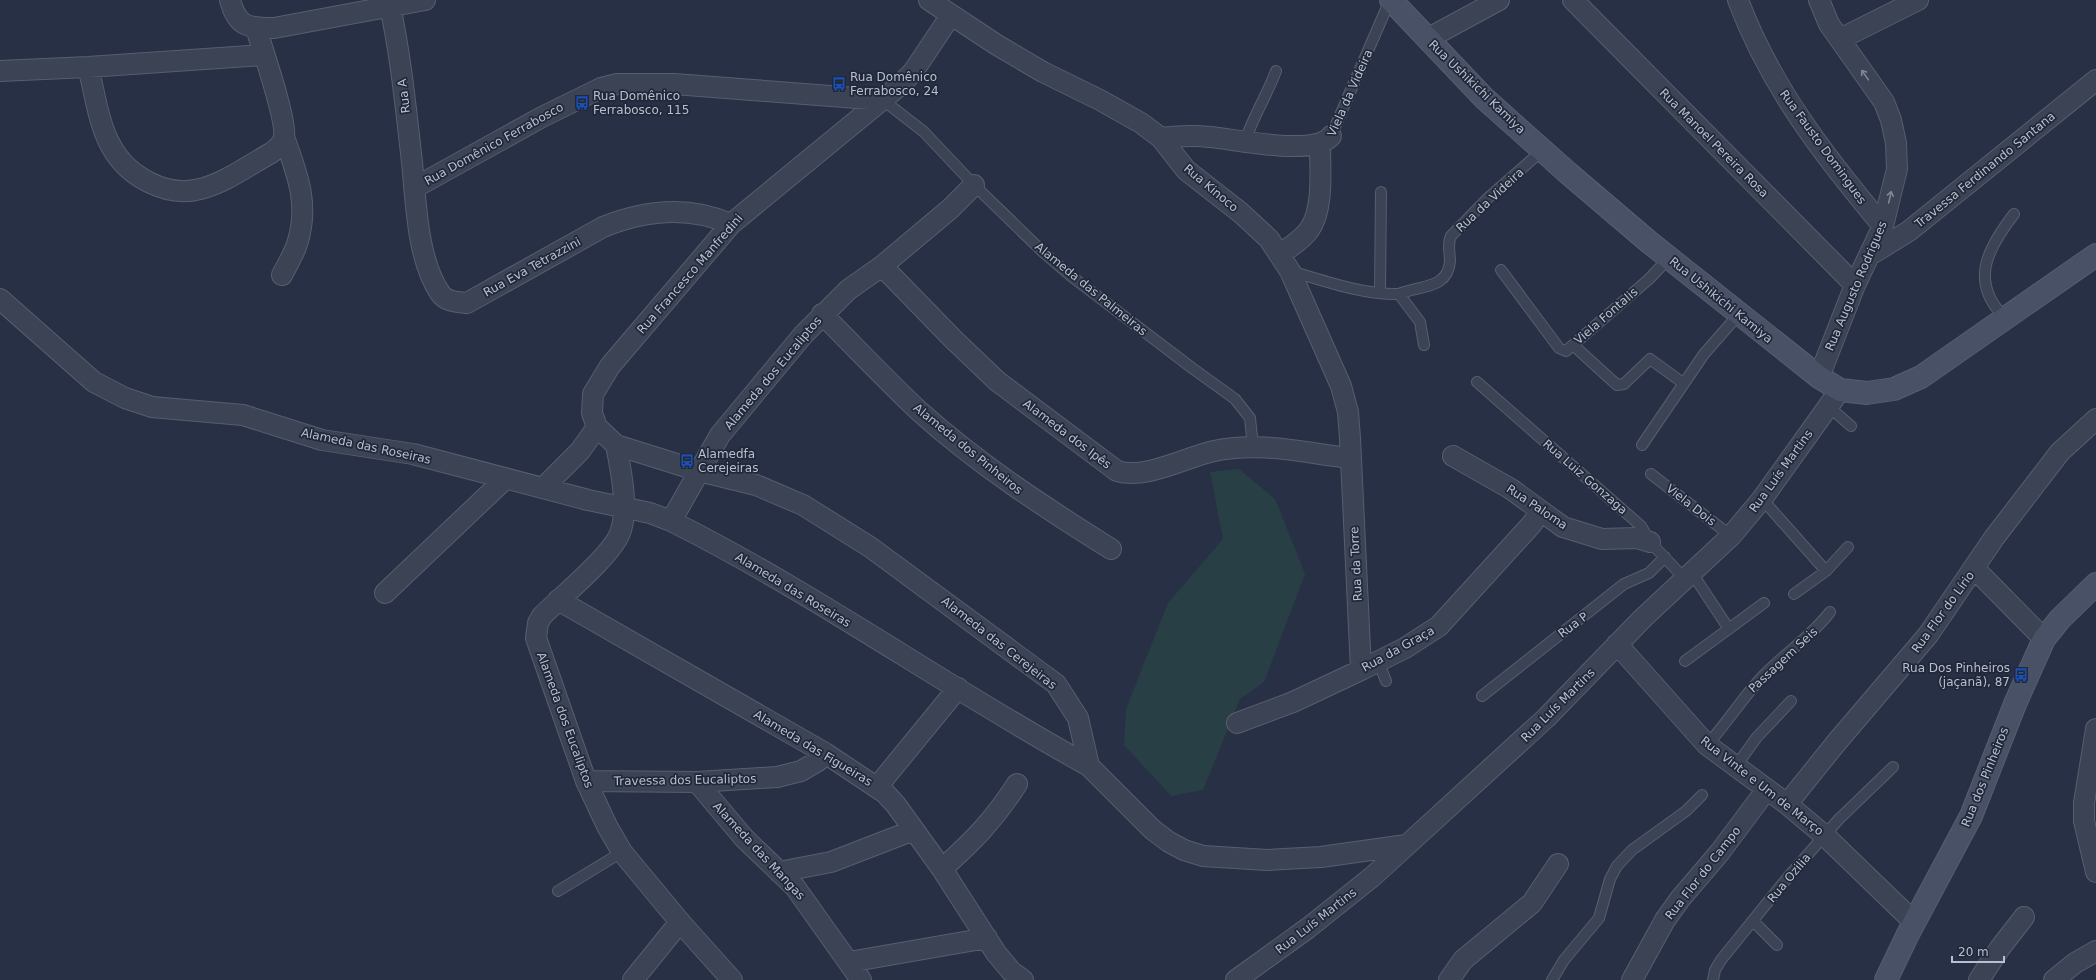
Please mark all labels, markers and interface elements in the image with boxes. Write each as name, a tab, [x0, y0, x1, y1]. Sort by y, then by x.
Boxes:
street label: Rua Ushikichi Kamiya	[1426, 37, 1528, 137]
street label: Viela da Videira	[1325, 47, 1375, 139]
place label: Rua Domênico Ferrabosco, 24	[850, 70, 939, 98]
one-way arrow	[1861, 70, 1869, 81]
bus stop icon: Rua Domênico Ferrabosco, 24	[831, 76, 847, 92]
street label: Rua A	[395, 77, 413, 114]
street label: Rua Manoel Pereira Rosa	[1657, 86, 1771, 200]
street label: Rua Fausto Domingues	[1777, 87, 1869, 207]
place label: Rua Domênico Ferrabosco, 115	[593, 89, 689, 117]
bus stop icon: Rua Domênico Ferrabosco, 115	[574, 95, 590, 111]
street label: Rua Domênico Ferrabosco	[422, 100, 566, 188]
street label: Travessa Ferdinando Santana	[1911, 109, 2058, 232]
street label: Rua Kinoco	[1181, 161, 1241, 215]
street label: Rua da Videira	[1453, 165, 1527, 235]
one-way arrow	[1887, 191, 1895, 204]
street label: Rua Francesco Manfredini	[634, 211, 746, 337]
street label: Rua Augusto Rodrigues	[1822, 219, 1890, 353]
street label: Rua Eva Tetrazzini	[481, 234, 583, 300]
street label: Alameda das Palmeiras	[1032, 239, 1150, 339]
street label: Rua Ushikichi Kamiya	[1667, 254, 1775, 346]
street label: Viela Fontalis	[1571, 285, 1641, 347]
street label: Alameda dos Eucaliptos	[722, 314, 824, 432]
street label: Alameda dos Ipês	[1020, 396, 1114, 472]
street label: Alameda dos Pinheiros	[911, 401, 1025, 497]
street label: Alameda das Roseiras	[300, 425, 432, 467]
street label: Rua Luís Martins	[1746, 427, 1816, 515]
street label: Rua Luiz Gonzaga	[1540, 437, 1630, 517]
place label: Alamedfa Cerejeiras	[698, 447, 758, 475]
bus stop icon: Alamedfa Cerejeiras	[679, 453, 695, 469]
street label: Viela Dois	[1663, 481, 1719, 529]
street label: Rua Paloma	[1504, 482, 1570, 532]
street label: Rua da Torre	[1347, 526, 1365, 602]
street label: Alameda das Roseiras	[733, 550, 853, 630]
street label: Rua Flor do Lírio	[1909, 569, 1977, 655]
street label: Alameda das Cerejeiras	[939, 594, 1059, 692]
street label: Rua P	[1555, 609, 1591, 641]
street label: Rua da Graça	[1359, 623, 1437, 675]
street label: Passagem Seis	[1746, 625, 1820, 695]
street label: Alameda dos Eucaliptos	[534, 650, 596, 790]
place label: Rua Dos Pinheiros (jaçanã), 87	[1902, 661, 2010, 689]
street label: Rua Luís Martins	[1518, 665, 1598, 745]
bus stop icon: Rua Dos Pinheiros (jaçanã), 87	[2013, 667, 2029, 683]
street label: Alameda das Figueiras	[751, 707, 875, 789]
street label: Rua dos Pinheiros	[1959, 725, 2011, 829]
street label: Rua Vinte e Um de Março	[1698, 734, 1826, 838]
street label: Travessa dos Eucaliptos	[613, 772, 756, 788]
street label: Alameda das Mangas	[710, 799, 808, 903]
street label: Rua Flor do Campo	[1662, 824, 1744, 922]
street label: Rua Ozilia	[1764, 851, 1814, 905]
street label: Rua Luís Martins	[1273, 885, 1359, 957]
scale bar	[1952, 938, 2004, 964]
text: 20 m	[1958, 945, 1989, 959]

